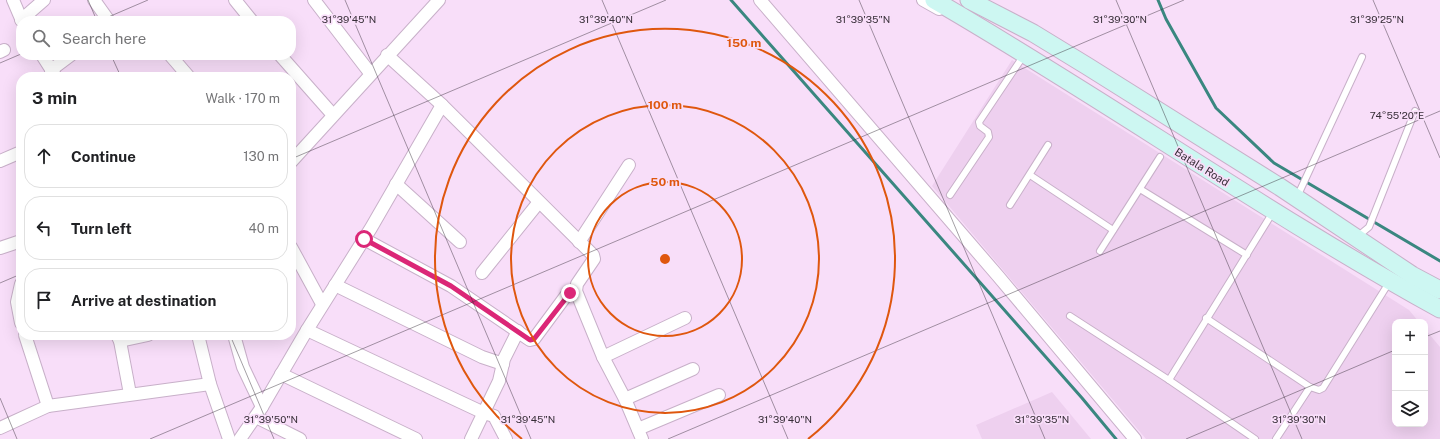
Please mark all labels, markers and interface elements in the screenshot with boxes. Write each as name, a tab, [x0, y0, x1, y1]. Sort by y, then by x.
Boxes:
text: 31°39'45"N	[322, 13, 376, 25]
text: 31°39'40"N	[579, 13, 633, 25]
text: 31°39'35"N	[836, 13, 890, 25]
text: 31°39'30"N	[1093, 13, 1147, 25]
text: 31°39'25"N	[1350, 13, 1404, 25]
search box	[16, 16, 296, 60]
icon: search	[30, 27, 52, 49]
text: Search here	[62, 30, 146, 47]
text: 150 m	[727, 36, 761, 50]
text: 3 min	[32, 88, 77, 108]
text: Walk · 170 m	[205, 91, 280, 106]
text: 100 m	[648, 98, 682, 112]
text: 74°55'20"E	[1370, 109, 1424, 121]
icon: ahead	[33, 145, 55, 167]
street label: Batala Road	[1173, 146, 1231, 188]
text: Continue	[71, 148, 136, 165]
text: 130 m	[243, 149, 279, 164]
text: 50 m	[650, 175, 680, 189]
icon: left	[33, 217, 55, 239]
text: Turn left	[71, 220, 132, 237]
text: 40 m	[248, 221, 279, 236]
route start	[355, 230, 373, 248]
centre of rings	[658, 252, 672, 266]
route end	[561, 284, 579, 302]
icon: arrive	[33, 289, 55, 311]
text: Arrive at destination	[71, 292, 216, 309]
map controls	[1392, 319, 1428, 427]
button: +	[1392, 319, 1428, 355]
button: −	[1392, 355, 1428, 391]
button: layers	[1392, 391, 1428, 427]
text: 31°39'50"N	[244, 413, 298, 425]
text: 31°39'45"N	[501, 413, 555, 425]
text: 31°39'40"N	[758, 413, 812, 425]
text: 31°39'35"N	[1015, 413, 1069, 425]
text: 31°39'30"N	[1272, 413, 1326, 425]

